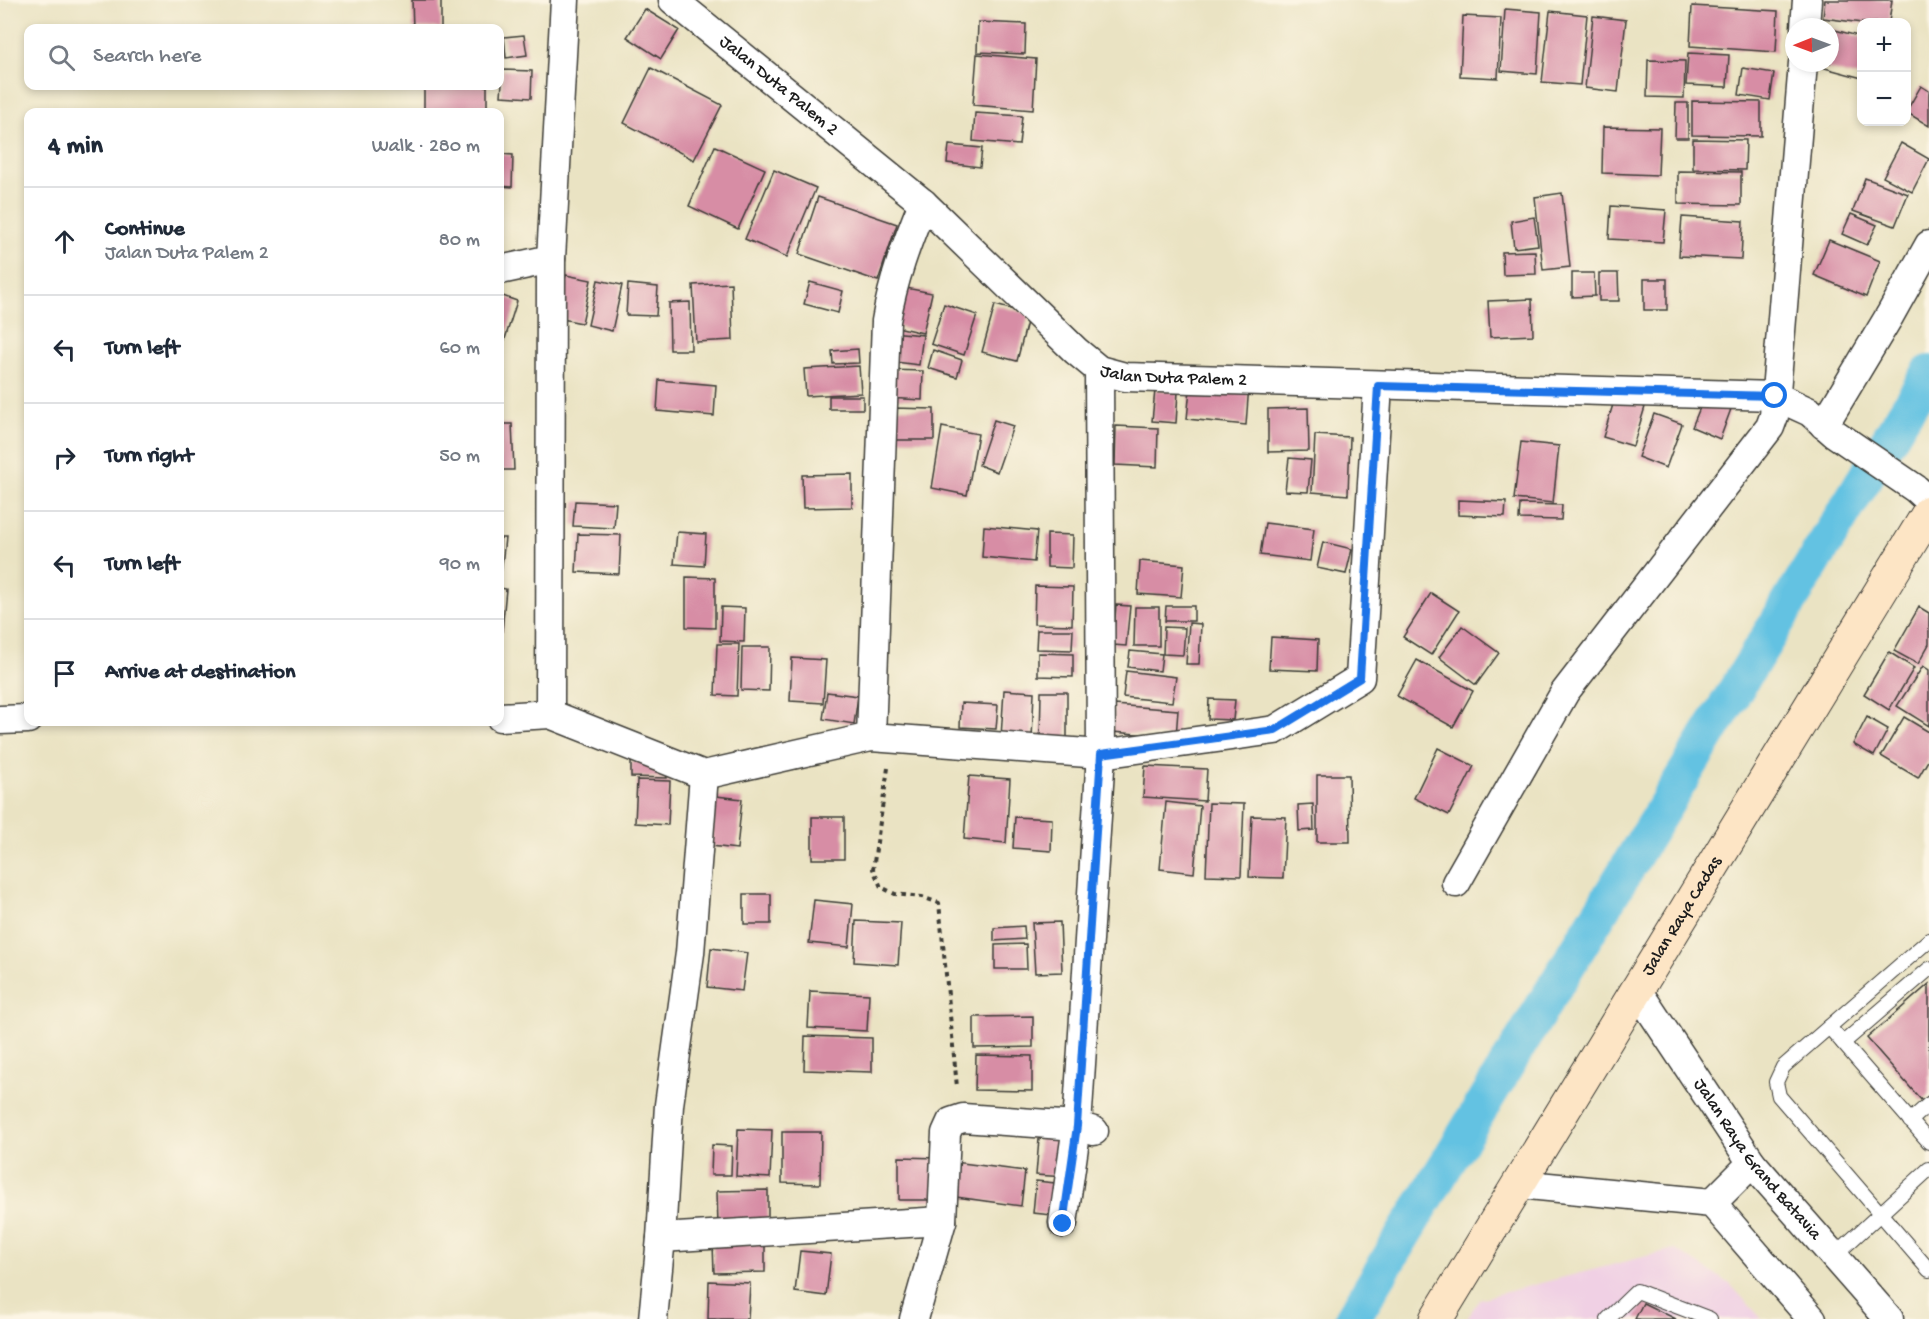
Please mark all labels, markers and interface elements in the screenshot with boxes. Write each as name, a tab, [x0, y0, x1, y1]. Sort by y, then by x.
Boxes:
north arrow	[1785, 18, 1839, 72]
map controls	[1857, 18, 1911, 126]
button: +	[1857, 18, 1911, 72]
search box	[24, 24, 504, 90]
street label: Jalan Duta Palem 2	[715, 31, 842, 140]
icon: search	[45, 41, 78, 74]
text: Search here	[93, 44, 201, 70]
button: −	[1857, 72, 1911, 126]
text: 4 min	[48, 132, 103, 163]
text: Walk · 280 m	[372, 136, 480, 159]
text: Continue	[105, 217, 185, 243]
icon: ahead	[48, 225, 81, 258]
text: 80 m	[439, 230, 480, 253]
text: Jalan Duta Palem 2	[105, 243, 268, 266]
icon: left	[48, 333, 81, 366]
text: Turn left	[105, 336, 179, 362]
text: 60 m	[440, 338, 480, 361]
street label: Jalan Duta Palem 2	[1098, 360, 1247, 391]
route start	[1761, 382, 1787, 408]
icon: right	[48, 441, 81, 474]
text: Turn right	[105, 444, 193, 470]
text: 50 m	[439, 446, 480, 469]
icon: left	[48, 549, 81, 582]
text: Turn left	[105, 552, 179, 578]
text: 90 m	[440, 554, 480, 577]
icon: arrive	[48, 657, 81, 690]
text: Arrive at destination	[105, 660, 295, 686]
street label: Jalan Raya Cadas	[1638, 852, 1727, 980]
street label: Jalan Raya Grand Batavia	[1688, 1075, 1826, 1245]
route end	[1049, 1210, 1075, 1236]

